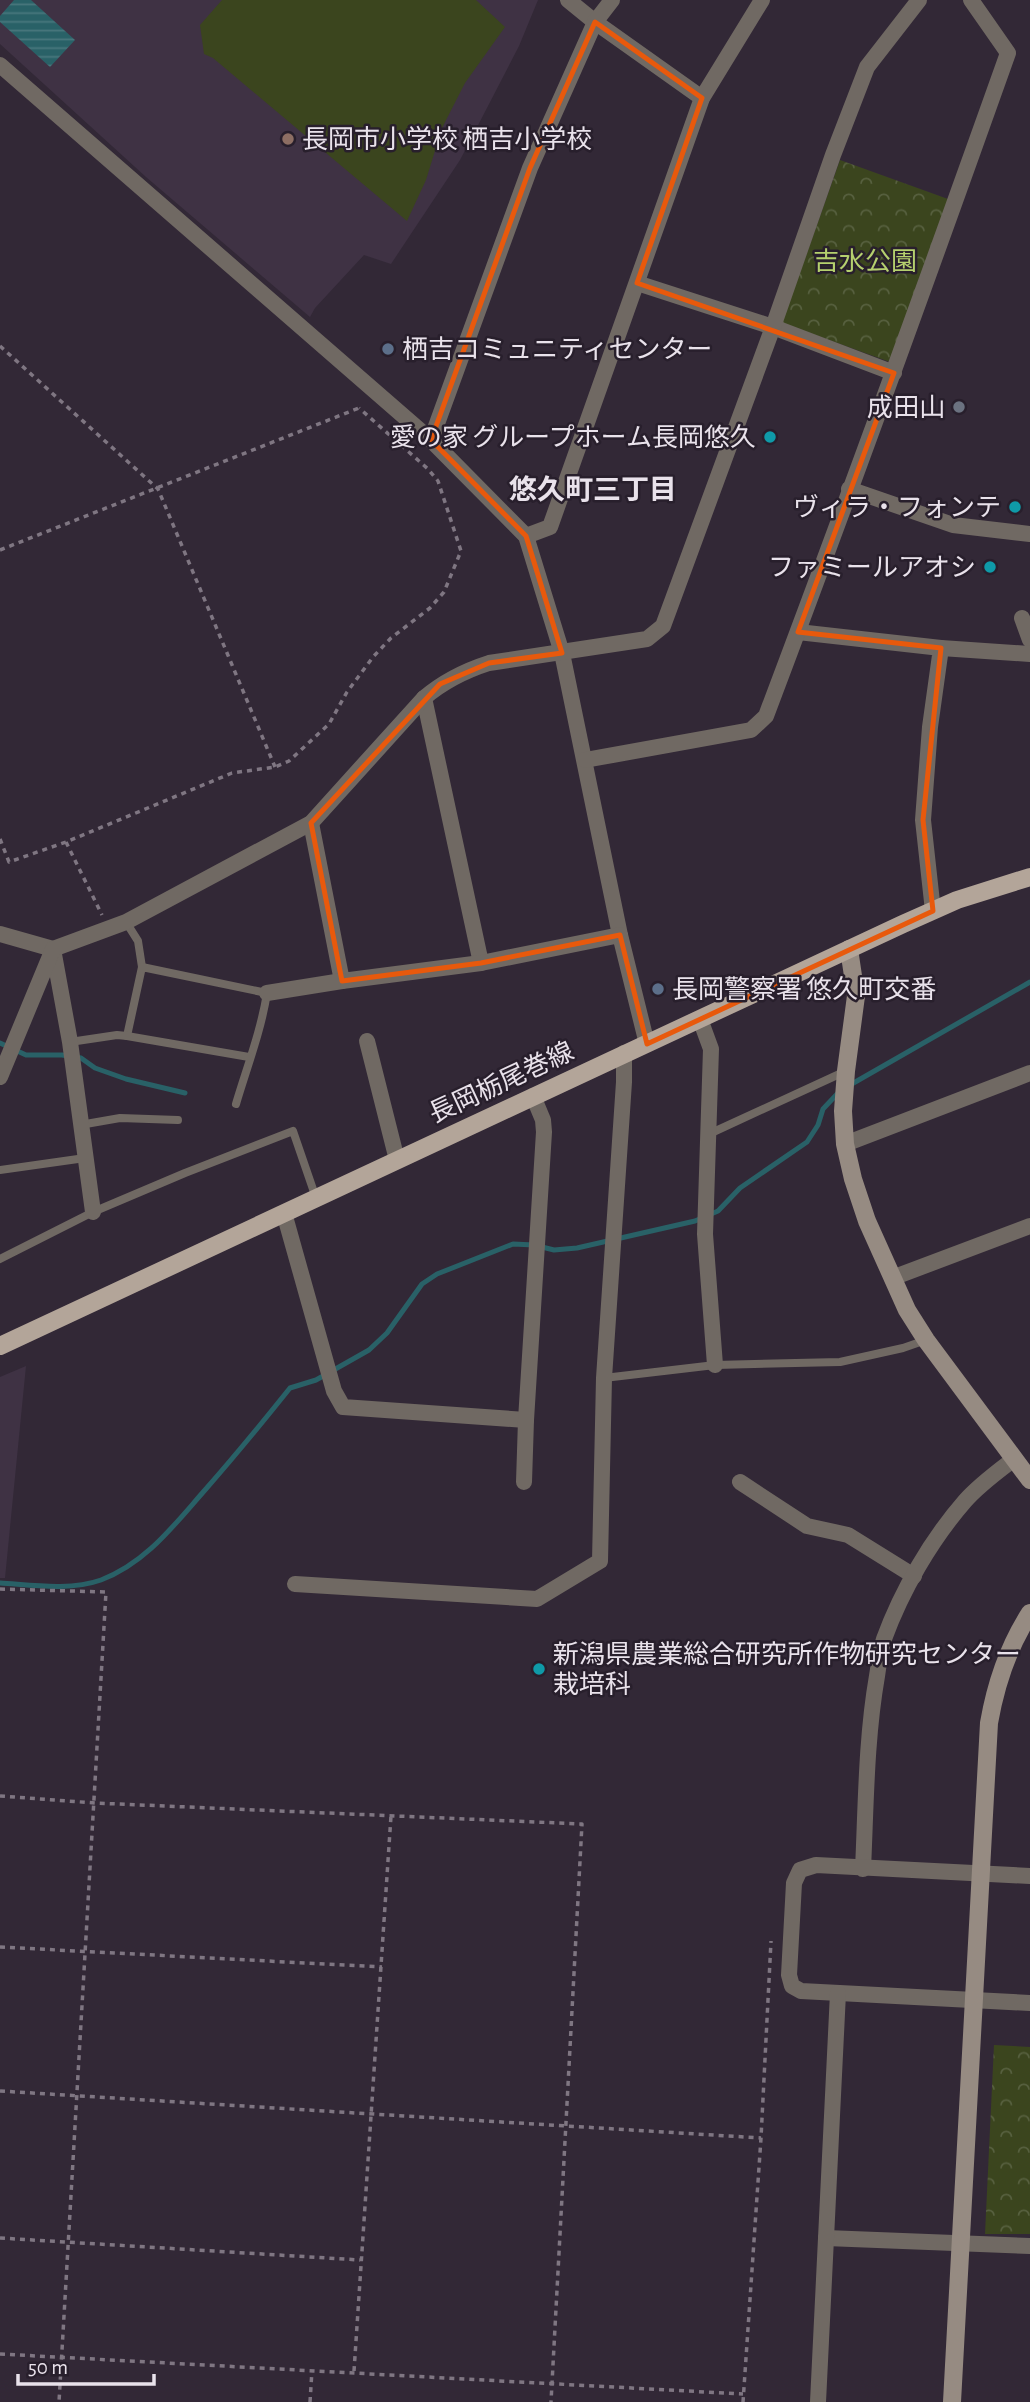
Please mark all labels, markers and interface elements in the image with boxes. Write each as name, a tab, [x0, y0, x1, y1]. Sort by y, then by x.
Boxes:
place label: 長岡市小学校 栖吉小学校	[302, 125, 592, 153]
marker: 長岡市小学校 栖吉小学校	[280, 131, 296, 147]
park label: 吉水公園	[813, 248, 917, 275]
place label: 栖吉コミュニティセンター	[402, 336, 712, 363]
marker: 栖吉コミュニティセンター	[380, 341, 396, 357]
place label: 成田山	[867, 394, 945, 421]
marker: 成田山	[951, 399, 967, 415]
place label: 愛の家 グループホーム長岡悠久	[390, 423, 756, 451]
marker: 愛の家 グループホーム長岡悠久	[762, 429, 778, 445]
district label: 悠久町三丁目	[509, 475, 677, 505]
place label: ヴィラ・フォンテ	[793, 494, 1001, 521]
marker: ヴィラ・フォンテ	[1007, 499, 1023, 515]
place label: ファミールアオシ	[768, 555, 976, 581]
marker: ファミールアオシ	[982, 559, 998, 575]
place label: 長岡警察署 悠久町交番	[672, 975, 936, 1003]
marker: 長岡警察署 悠久町交番	[650, 981, 666, 997]
street label: 長岡栃尾巻線	[425, 1037, 578, 1128]
place label: 新潟県農業総合研究所作物研究センター 栽培科	[553, 1640, 1021, 1698]
marker: 新潟県農業総合研究所作物研究センター 栽培科	[531, 1661, 547, 1677]
scale bar	[18, 2342, 154, 2386]
text: 50 m	[28, 2357, 68, 2378]

